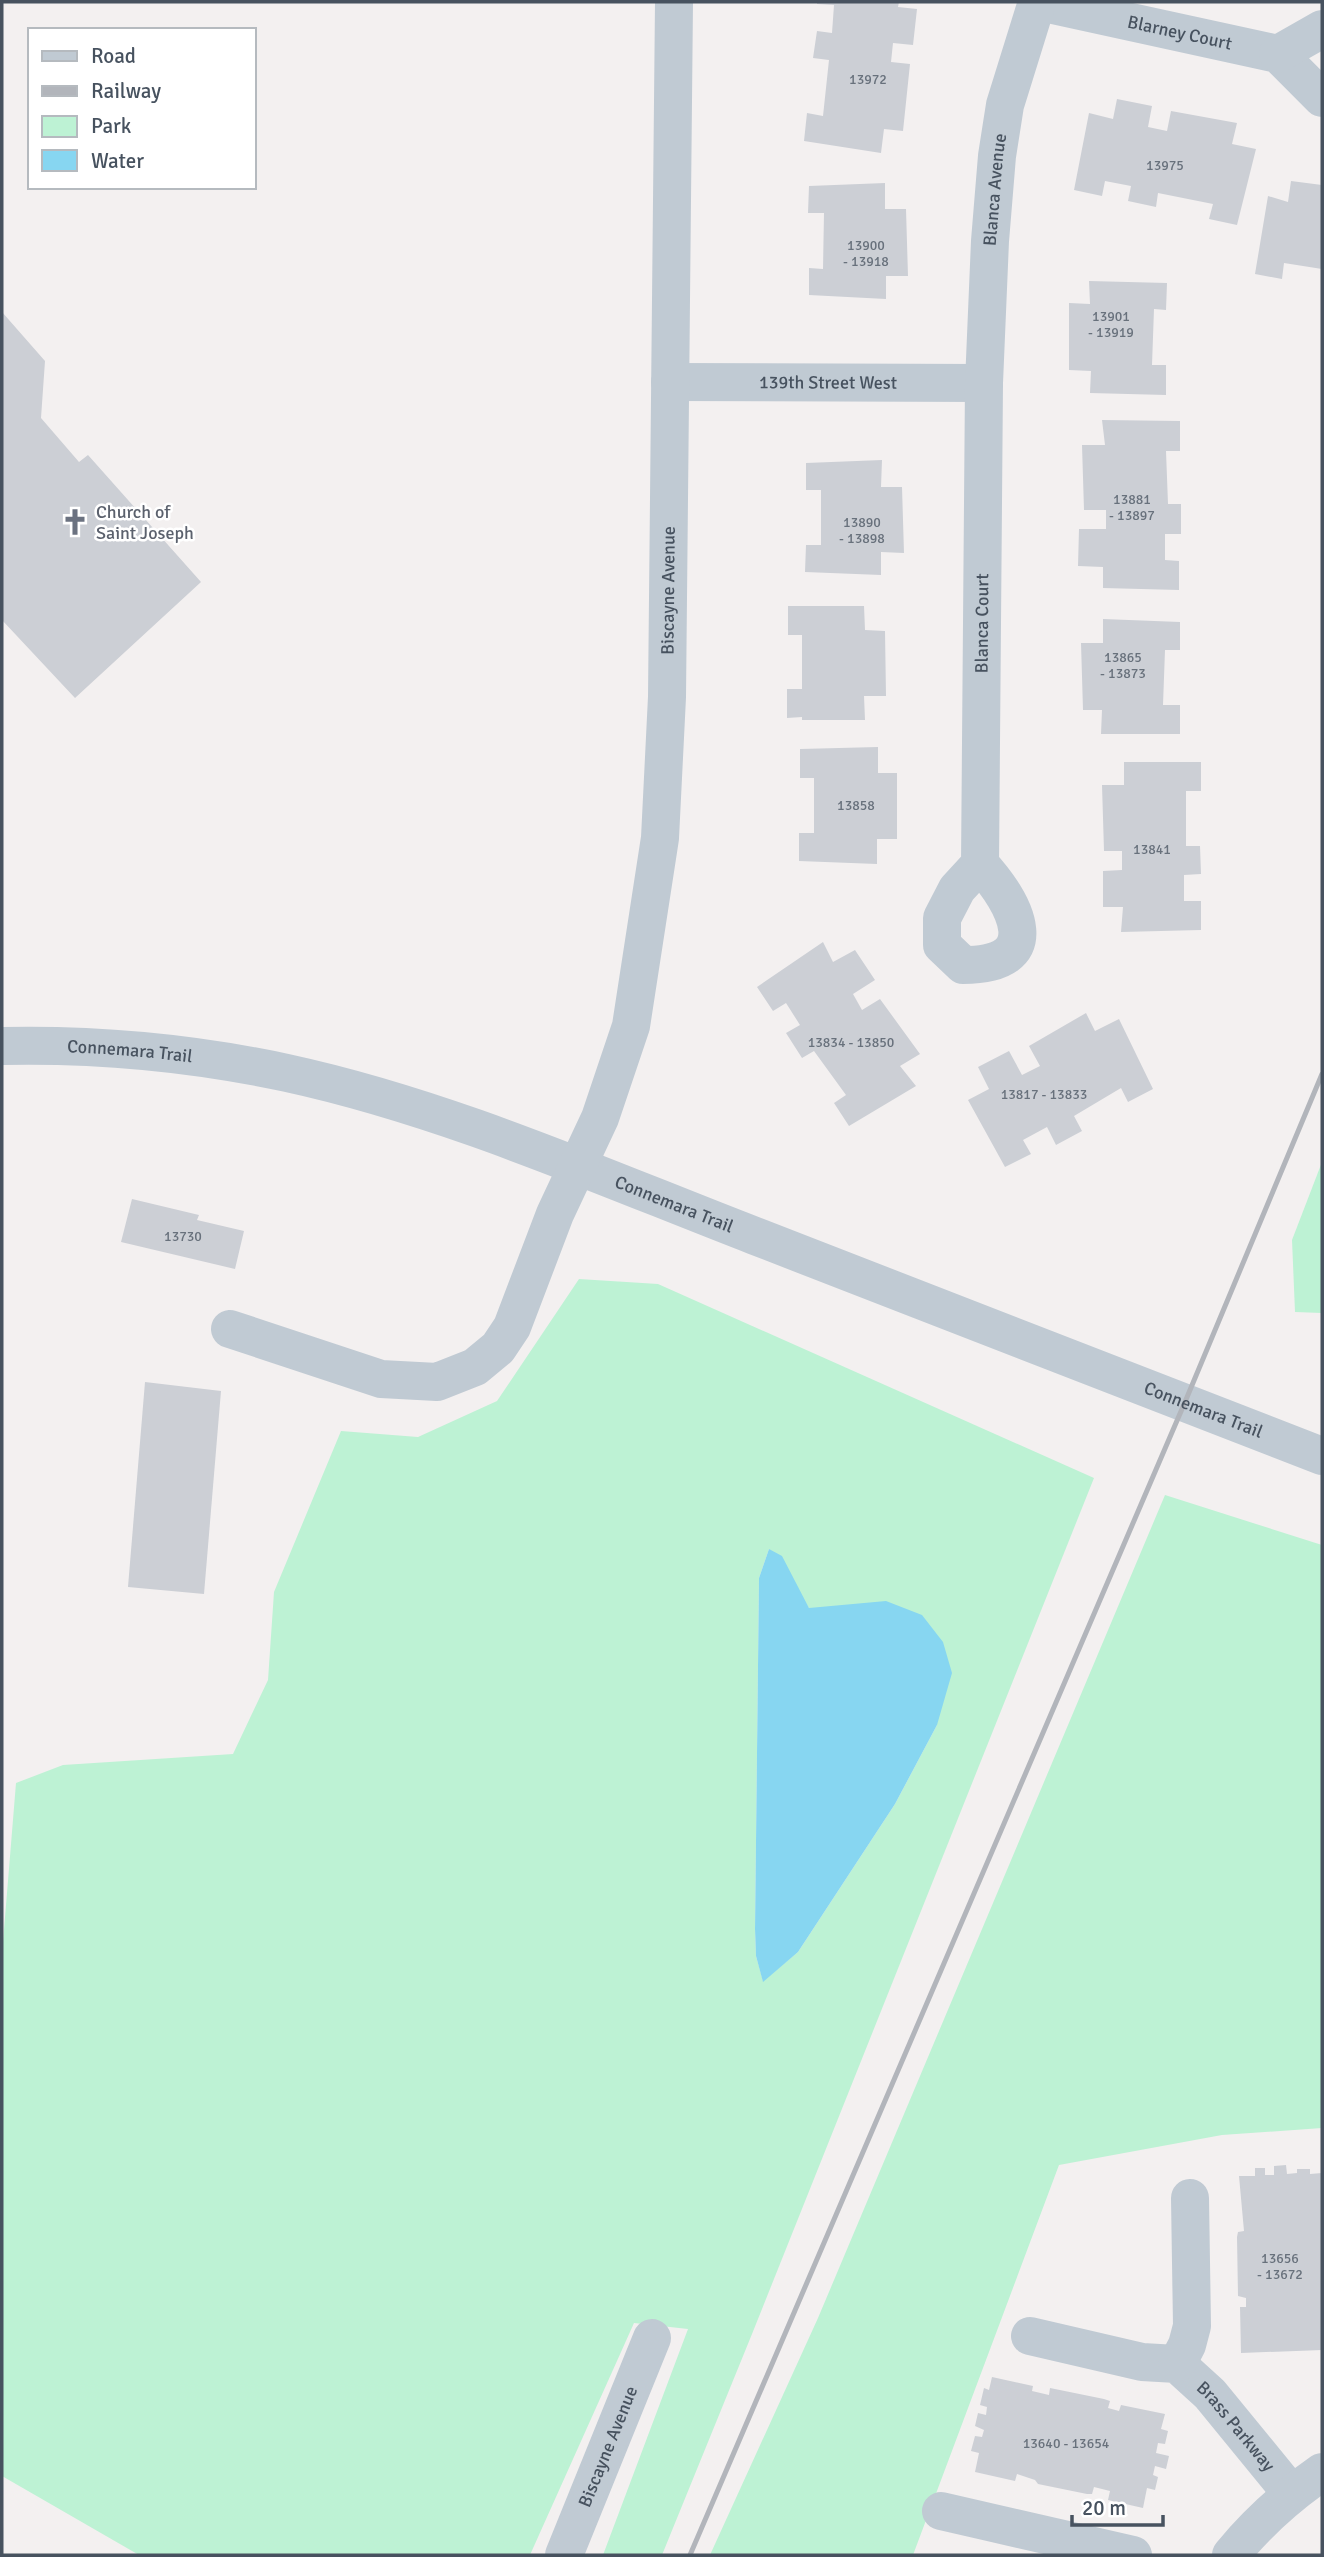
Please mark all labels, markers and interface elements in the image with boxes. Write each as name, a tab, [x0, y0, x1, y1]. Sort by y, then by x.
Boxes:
street label: Blarney Court	[1125, 11, 1234, 55]
legend	[28, 28, 256, 189]
text: Road	[91, 43, 136, 69]
house number: 13972	[849, 71, 887, 88]
text: Railway	[91, 78, 161, 104]
text: Park	[91, 113, 132, 139]
street label: Blanca Avenue	[979, 132, 1011, 247]
text: Water	[91, 148, 144, 174]
house number: 13975	[1146, 157, 1184, 174]
house number: 13900 - 13918	[843, 237, 889, 270]
house number: 13901 - 13919	[1088, 308, 1134, 341]
street label: 139th Street West	[759, 371, 897, 394]
house number: 13881 - 13897	[1109, 491, 1155, 524]
place label: Church of Saint Joseph	[96, 501, 194, 544]
church icon: Church of Saint Joseph	[60, 507, 90, 537]
house number: 13890 - 13898	[839, 514, 885, 547]
street label: Biscayne Avenue	[656, 526, 680, 655]
street label: Blanca Court	[971, 573, 993, 674]
house number: 13865 - 13873	[1100, 649, 1146, 682]
house number: 13858	[837, 797, 875, 814]
house number: 13841	[1133, 841, 1171, 858]
house number: 13834 - 13850	[808, 1034, 894, 1051]
street label: Connemara Trail	[67, 1035, 194, 1068]
house number: 13817 - 13833	[1001, 1086, 1087, 1103]
street label: Connemara Trail	[612, 1171, 737, 1238]
house number: 13730	[164, 1228, 202, 1245]
street label: Connemara Trail	[1141, 1377, 1266, 1443]
house number: 13656 - 13672	[1257, 2250, 1303, 2283]
street label: Brass Parkway	[1192, 2376, 1280, 2476]
street label: Biscayne Avenue	[574, 2383, 642, 2510]
house number: 13640 - 13654	[1023, 2435, 1110, 2452]
scale bar	[1072, 2484, 1163, 2528]
text: 20 m	[1082, 2495, 1126, 2521]

